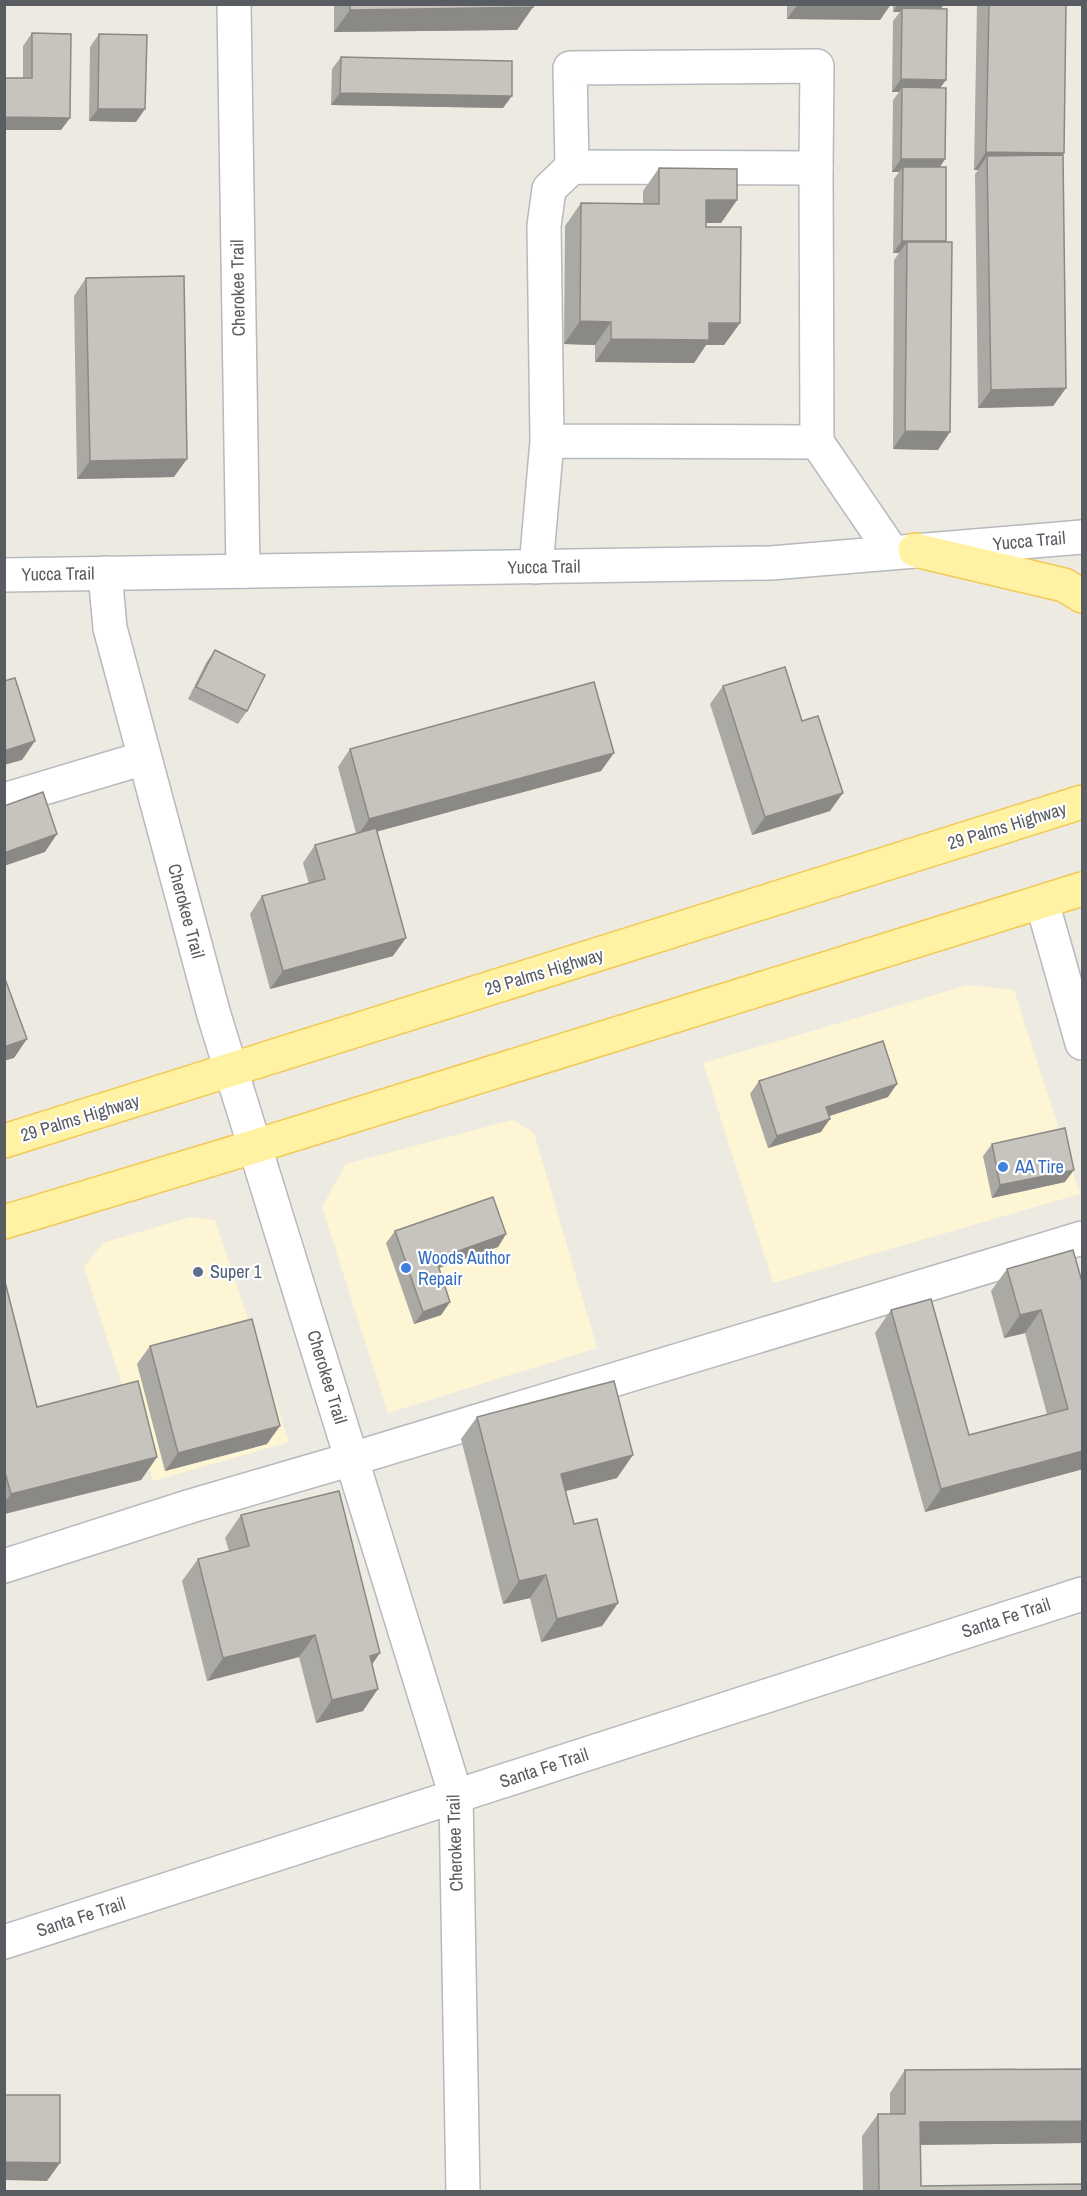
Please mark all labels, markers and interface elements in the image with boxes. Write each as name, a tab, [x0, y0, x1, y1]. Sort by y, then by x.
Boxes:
street label: Cherokee Trail	[224, 239, 251, 337]
street label: Yucca Trail	[991, 525, 1066, 556]
street label: Yucca Trail	[507, 553, 581, 580]
street label: Yucca Trail	[21, 560, 95, 587]
street label: 29 Palms Highway	[944, 795, 1070, 855]
street label: Cherokee Trail	[162, 861, 211, 961]
street label: 29 Palms Highway	[481, 941, 607, 1001]
street label: 29 Palms Highway	[17, 1087, 143, 1147]
place label: AA Tire	[1014, 1154, 1064, 1179]
marker: AA Tire	[996, 1160, 1010, 1174]
place label: Woods Author Repair	[418, 1245, 511, 1291]
place label: Super 1	[210, 1259, 262, 1284]
marker: Woods Author Repair	[399, 1261, 413, 1275]
marker: Super 1	[191, 1265, 205, 1279]
street label: Cherokee Trail	[301, 1327, 354, 1427]
street label: Santa Fe Trail	[958, 1591, 1053, 1644]
street label: Santa Fe Trail	[496, 1741, 591, 1794]
street label: Cherokee Trail	[440, 1794, 469, 1892]
street label: Santa Fe Trail	[33, 1890, 128, 1943]

